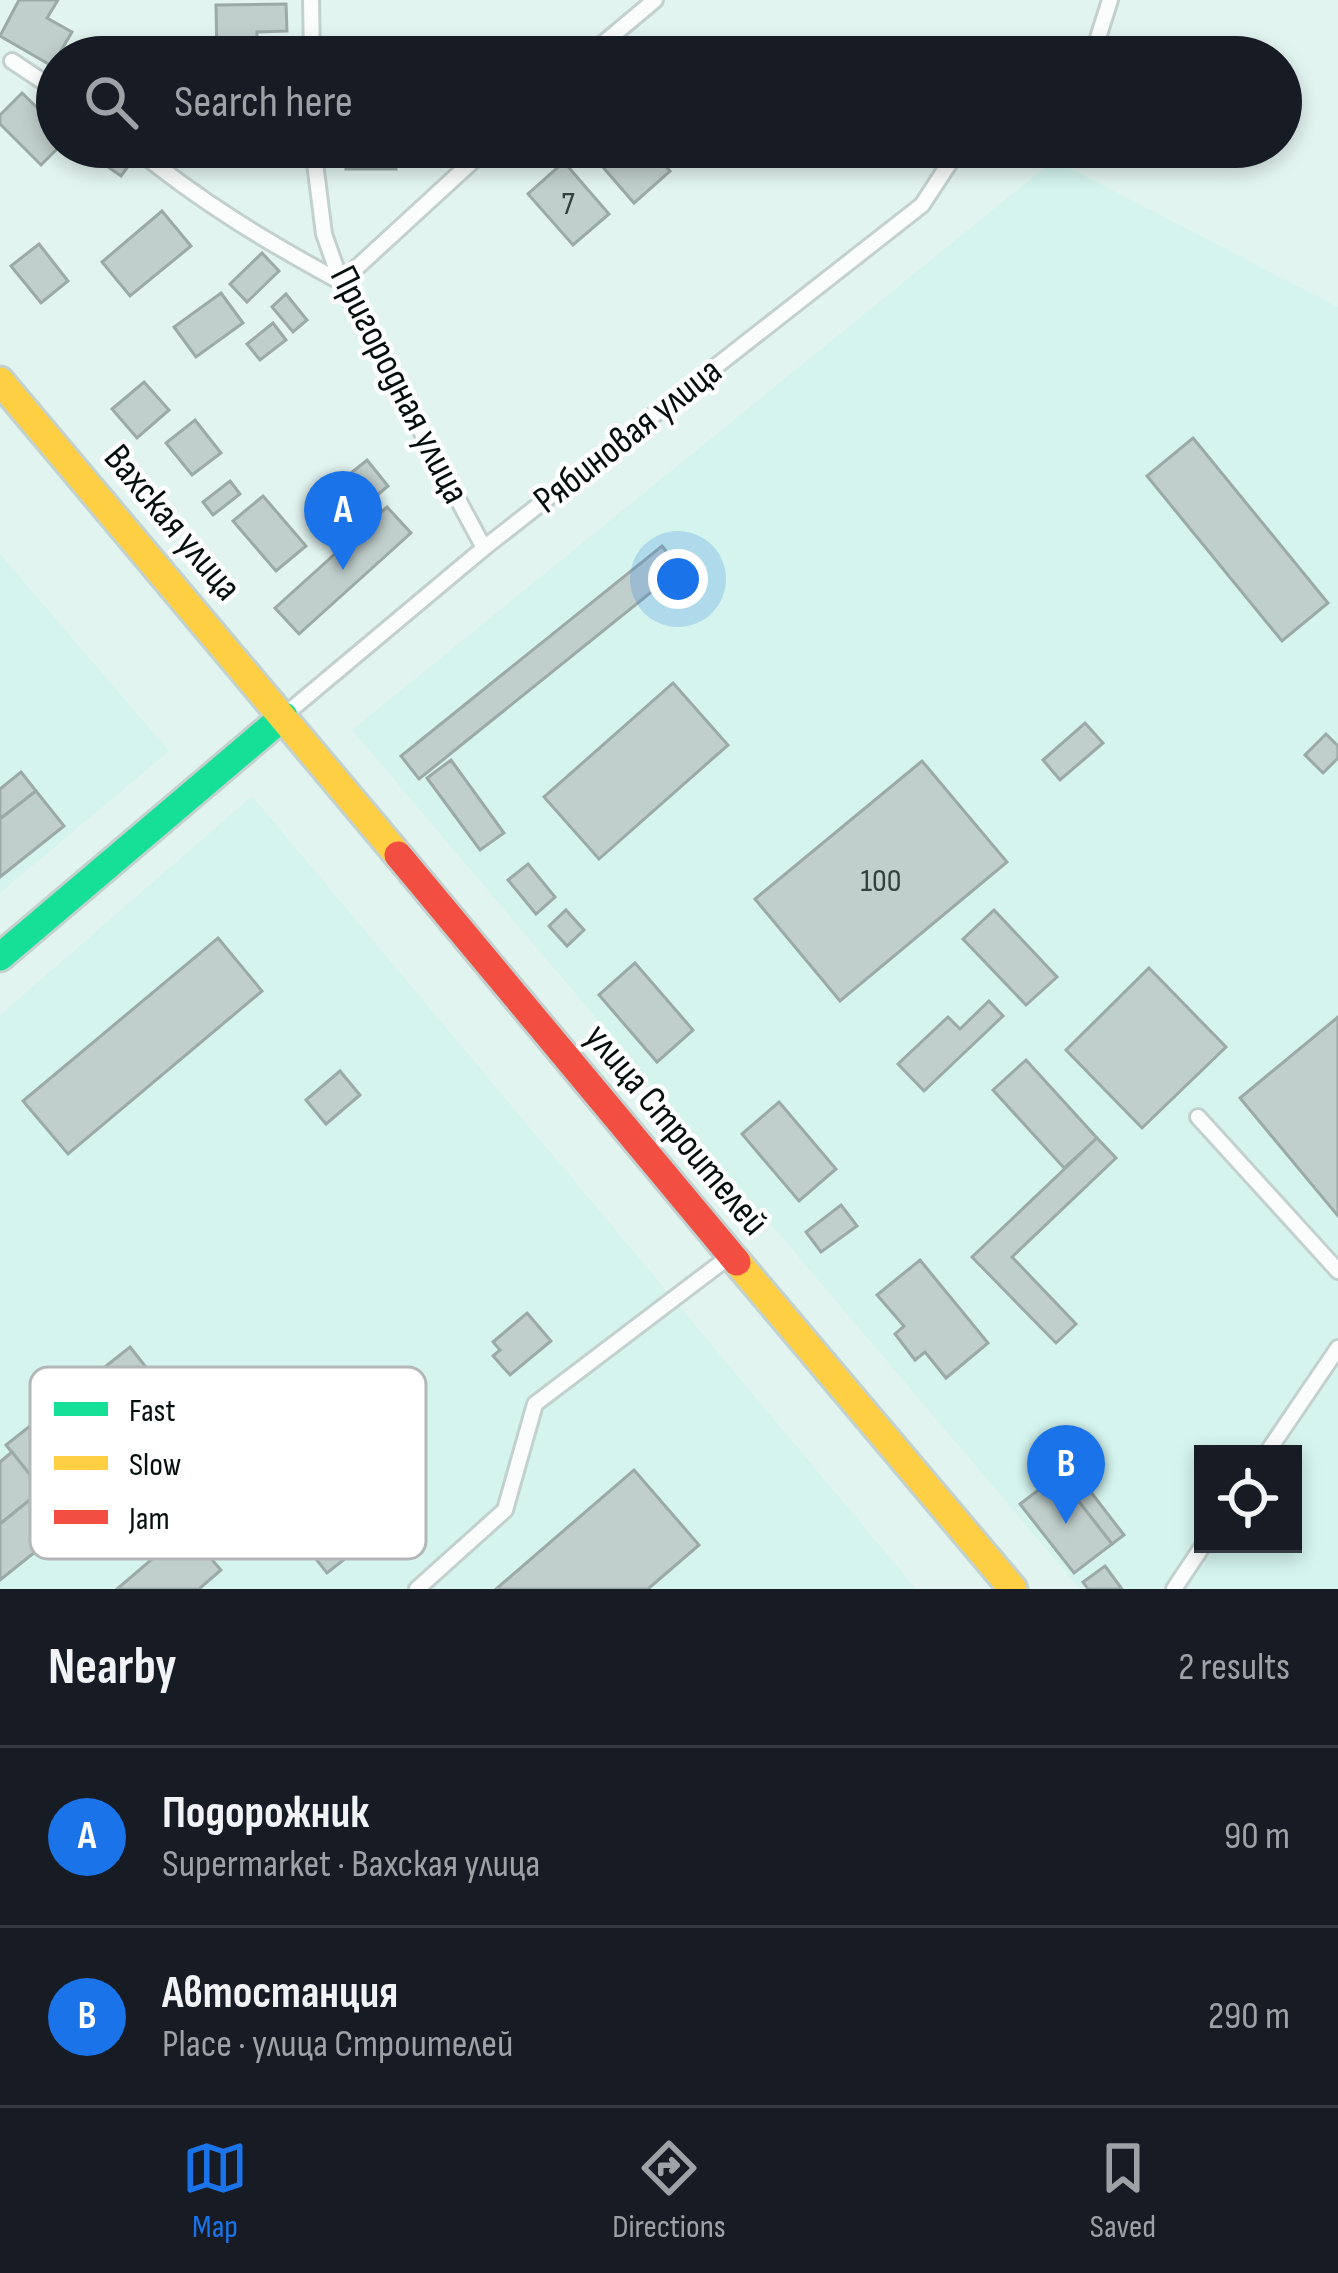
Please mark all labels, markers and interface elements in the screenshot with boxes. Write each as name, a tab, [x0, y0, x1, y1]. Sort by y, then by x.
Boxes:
search box	[36, 36, 1302, 168]
icon: search	[78, 69, 144, 135]
text: Search here	[174, 75, 353, 130]
house number: 7	[561, 184, 575, 224]
street label: Пригородная улица	[319, 258, 479, 512]
street label: Рябиновая улица	[525, 348, 731, 524]
street label: Вахская улица	[93, 435, 251, 611]
pin: A	[304, 471, 382, 570]
your location	[648, 549, 708, 609]
house number: 100	[861, 861, 902, 901]
street label: улица Строителей	[574, 1015, 778, 1245]
legend	[30, 1367, 426, 1559]
text: Fast	[129, 1391, 176, 1431]
pin: B	[1027, 1425, 1105, 1524]
text: Slow	[129, 1445, 181, 1485]
map controls	[1194, 1445, 1302, 1553]
button: locate	[1194, 1445, 1302, 1553]
text: Jam	[128, 1499, 170, 1539]
text: Nearby	[48, 1637, 177, 1698]
text: 2 results	[1178, 1644, 1290, 1691]
text: Подорожник	[162, 1786, 369, 1841]
text: A	[78, 1813, 96, 1860]
text: 90 m	[1224, 1813, 1290, 1860]
text: Supermarket · Вахская улица	[162, 1841, 540, 1888]
text: Автостанция	[162, 1966, 398, 2021]
text: B	[78, 1993, 96, 2040]
text: 290 m	[1208, 1993, 1290, 2040]
text: Place · улица Строителей	[162, 2021, 513, 2068]
tab: Map	[182, 2135, 248, 2247]
tab: Directions	[612, 2135, 726, 2247]
tab: Saved	[1090, 2135, 1156, 2247]

